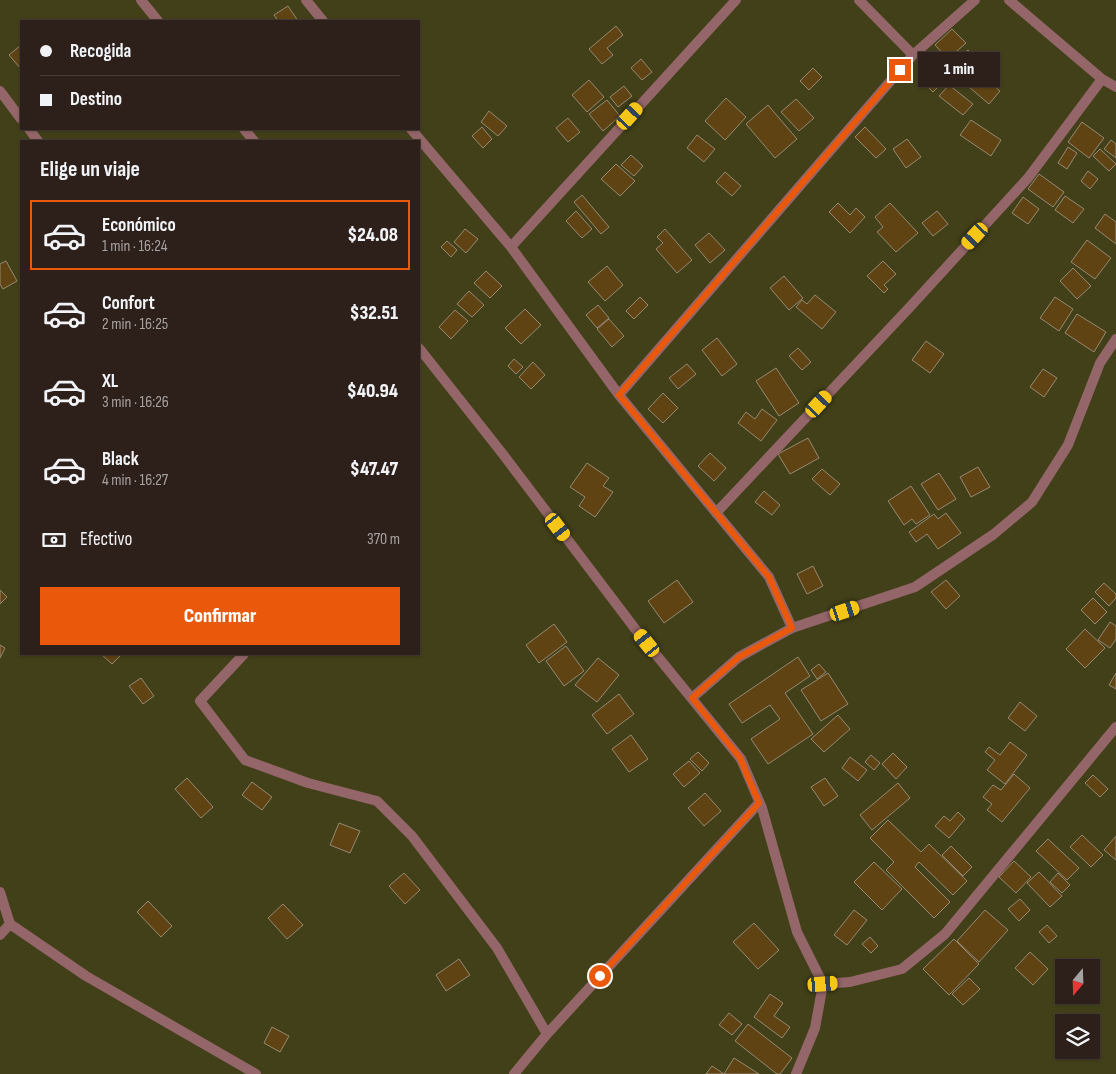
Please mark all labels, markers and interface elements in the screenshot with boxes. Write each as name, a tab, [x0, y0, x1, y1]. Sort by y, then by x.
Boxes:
text: Recogida	[70, 40, 131, 63]
callout: 1 min	[918, 52, 1000, 88]
route end	[889, 59, 911, 81]
text: 1 min	[944, 60, 974, 79]
text: Destino	[70, 88, 122, 111]
car	[614, 100, 645, 132]
text: Elige un viaje	[40, 156, 140, 183]
icon: car	[42, 213, 87, 258]
text: Económico	[102, 214, 176, 237]
car	[959, 220, 990, 252]
text: $24.08	[348, 224, 398, 247]
text: 1 min · 16:24	[102, 237, 167, 256]
icon: car	[42, 291, 87, 336]
text: Confort	[102, 292, 155, 315]
text: $32.51	[350, 302, 398, 325]
text: 2 min · 16:25	[102, 315, 168, 334]
icon: car	[42, 369, 87, 414]
text: XL	[102, 370, 118, 393]
text: $40.94	[347, 380, 398, 403]
car	[803, 388, 834, 420]
text: 3 min · 16:26	[102, 393, 169, 412]
icon: car	[42, 447, 87, 492]
text: Black	[102, 448, 139, 471]
text: $47.47	[350, 458, 398, 481]
text: 4 min · 16:27	[102, 471, 168, 490]
car	[542, 511, 573, 543]
icon: cash	[40, 526, 68, 554]
text: Efectivo	[80, 528, 132, 551]
text: 370 m	[367, 530, 400, 549]
button: Confirmar	[40, 587, 400, 645]
car	[828, 599, 861, 623]
car	[631, 627, 662, 659]
north arrow	[1055, 959, 1100, 1004]
map controls	[1055, 959, 1100, 1059]
route start	[589, 965, 611, 987]
car	[807, 975, 838, 993]
button: layers	[1055, 1014, 1100, 1059]

